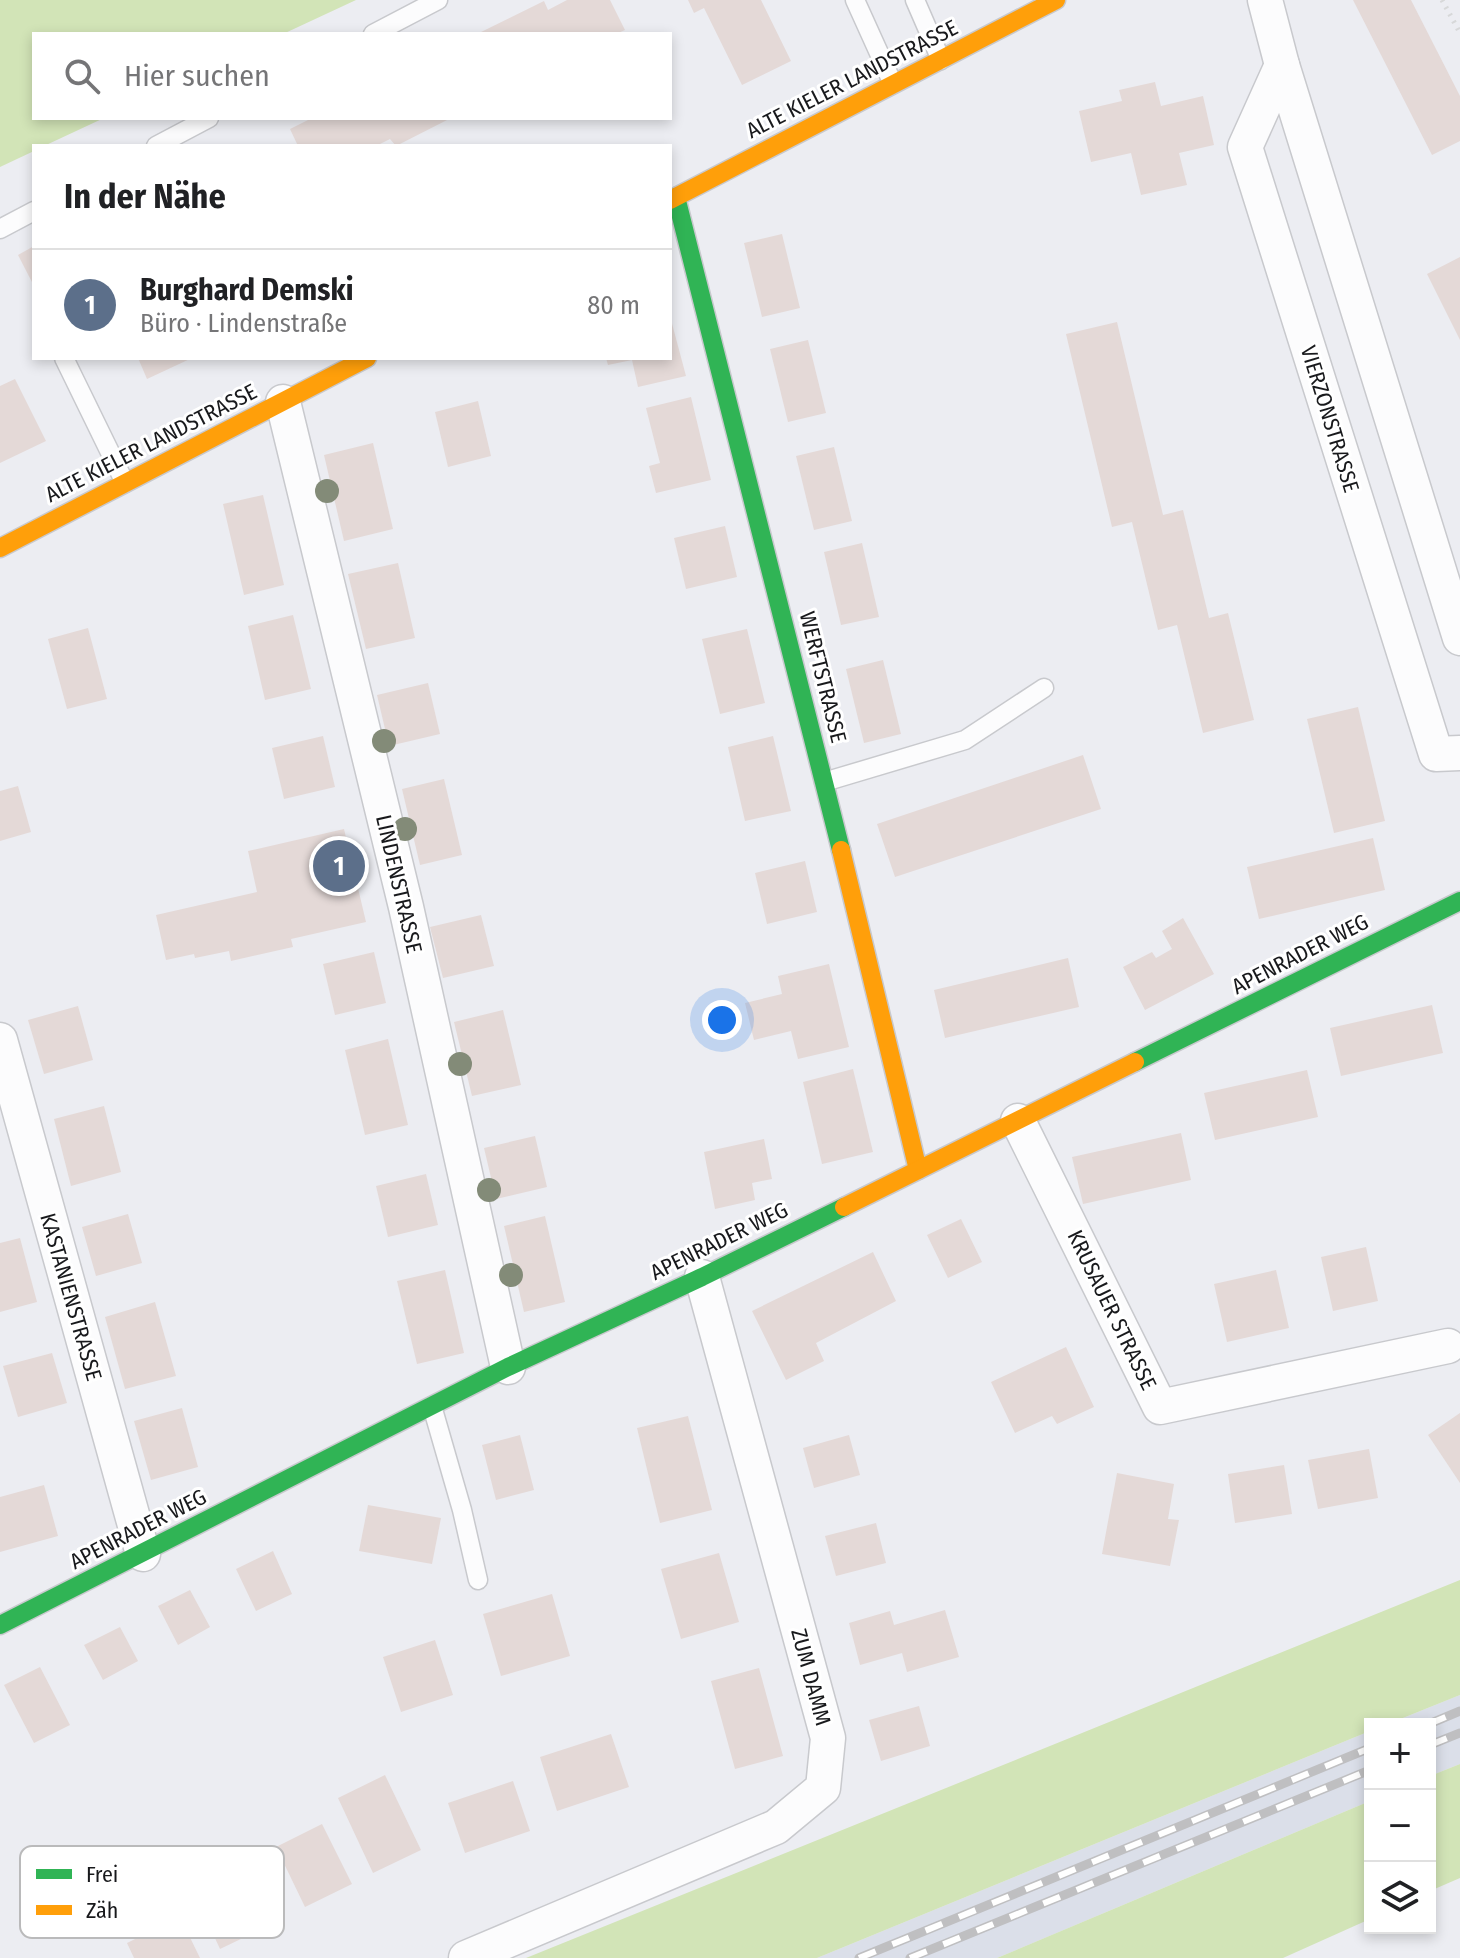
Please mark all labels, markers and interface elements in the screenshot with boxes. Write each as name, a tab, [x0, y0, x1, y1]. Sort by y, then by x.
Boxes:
street label: ALTE KIELER LANDSTRASSE	[742, 14, 962, 144]
search box	[32, 32, 672, 120]
icon: search	[60, 54, 104, 98]
text: Hier suchen	[124, 58, 270, 94]
text: In der Nähe	[64, 176, 226, 217]
text: Burghard Demski	[140, 272, 353, 308]
text: 1	[85, 290, 96, 321]
text: 80 m	[587, 290, 640, 321]
text: Büro · Lindenstraße	[140, 308, 347, 339]
street label: VIERZONSTRASSE	[1295, 342, 1365, 496]
street label: ALTE KIELER LANDSTRASSE	[41, 378, 261, 508]
street label: WERFTSTRASSE	[794, 609, 852, 745]
street label: LINDENSTRASSE	[370, 812, 428, 956]
pin: 1	[313, 836, 365, 896]
street label: APENRADER WEG	[1227, 908, 1373, 1000]
your location	[702, 1000, 742, 1040]
street label: APENRADER WEG	[646, 1196, 792, 1286]
street label: KASTANIENSTRASSE	[34, 1210, 108, 1384]
street label: KRUSAUER STRASSE	[1062, 1225, 1162, 1395]
street label: APENRADER WEG	[65, 1483, 211, 1575]
street label: ZUM DAMM	[785, 1626, 837, 1728]
map controls	[1364, 1718, 1436, 1934]
button: +	[1364, 1718, 1436, 1790]
button: −	[1364, 1790, 1436, 1862]
legend	[20, 1846, 284, 1938]
text: Frei	[86, 1861, 118, 1888]
button: layers	[1364, 1862, 1436, 1934]
text: Zäh	[86, 1897, 118, 1924]

